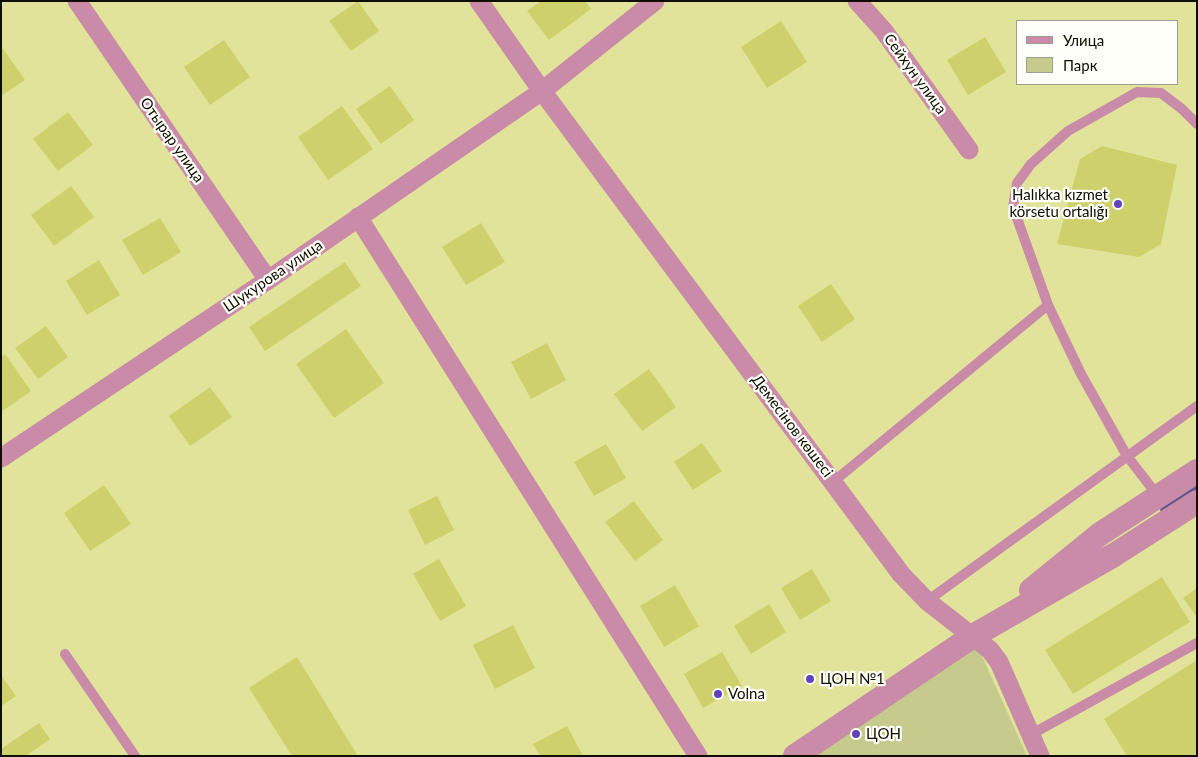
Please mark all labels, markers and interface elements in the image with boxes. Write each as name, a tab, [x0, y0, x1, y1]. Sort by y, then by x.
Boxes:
legend	[1016, 20, 1178, 85]
street label: Сейхун улица	[880, 30, 950, 118]
text: Улица	[1063, 31, 1104, 49]
text: Парк	[1063, 56, 1097, 74]
street label: Отырар улица	[136, 94, 208, 186]
place label: Halıkka kızmet körsetu ortalığı	[1010, 186, 1108, 221]
marker: Halıkka kızmet körsetu ortalığı	[1112, 198, 1124, 210]
street label: Шукурова улица	[220, 236, 326, 316]
street label: Демесінов көшесі	[748, 371, 836, 481]
place label: ЦОН №1	[820, 670, 885, 688]
marker: ЦОН №1	[804, 673, 816, 685]
place label: Volna	[728, 685, 765, 703]
marker: Volna	[712, 688, 724, 700]
place label: ЦОН	[866, 725, 901, 743]
marker: ЦОН	[850, 728, 862, 740]

